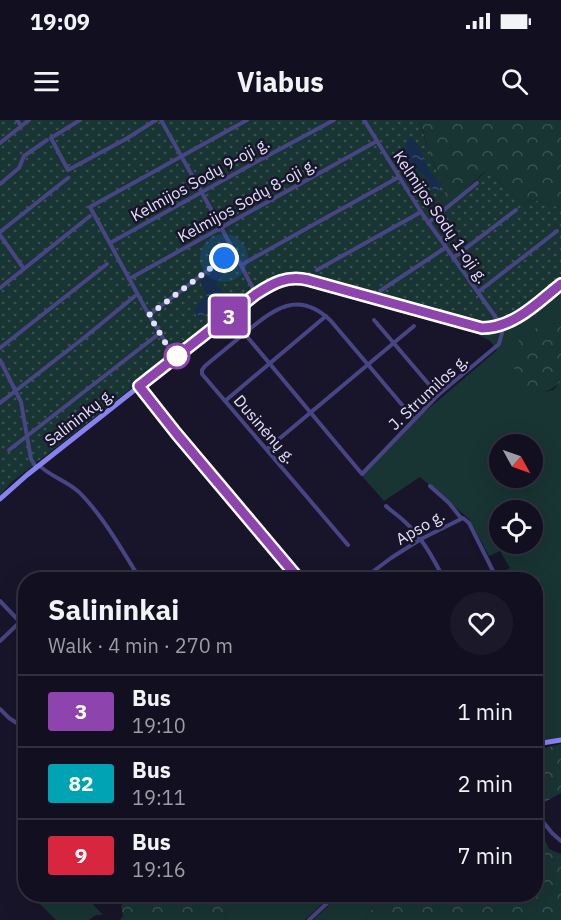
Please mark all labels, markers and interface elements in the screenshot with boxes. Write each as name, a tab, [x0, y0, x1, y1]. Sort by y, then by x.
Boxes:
text: 19:09	[30, 7, 90, 36]
text: Viabus	[237, 64, 324, 99]
icon: menu	[30, 65, 63, 98]
icon: search	[498, 65, 531, 98]
street label: Kelmijos Sodų 9-oji g.	[127, 133, 273, 225]
street label: Kelmijos Sodų 1-oji g.	[389, 147, 493, 287]
street label: Kelmijos Sodų 8-oji g.	[174, 154, 320, 246]
your location	[209, 243, 239, 273]
line badge: 3	[210, 296, 248, 336]
text: 3	[223, 302, 235, 330]
unlabelled marker	[164, 343, 190, 369]
street label: J. Strumilos g.	[384, 350, 472, 434]
street label: Salininkų g.	[40, 384, 118, 450]
street label: Dusinėnų g.	[230, 391, 300, 467]
north arrow	[489, 434, 543, 488]
map controls	[489, 434, 543, 554]
button: locate	[489, 500, 543, 554]
street label: Apso g.	[392, 505, 448, 549]
text: Salininkai	[48, 591, 179, 628]
button: heart	[450, 592, 513, 655]
text: Walk · 4 min · 270 m	[48, 632, 233, 659]
text: Bus	[132, 683, 171, 712]
text: 3	[75, 697, 87, 725]
text: 1 min	[457, 697, 513, 726]
text: 19:10	[132, 712, 186, 739]
text: Bus	[132, 755, 171, 784]
text: 82	[68, 769, 94, 797]
text: 2 min	[457, 769, 513, 798]
text: 19:11	[132, 784, 186, 811]
text: Bus	[132, 827, 171, 856]
text: 9	[75, 841, 87, 869]
text: 7 min	[457, 841, 513, 870]
text: 19:16	[132, 856, 186, 883]

